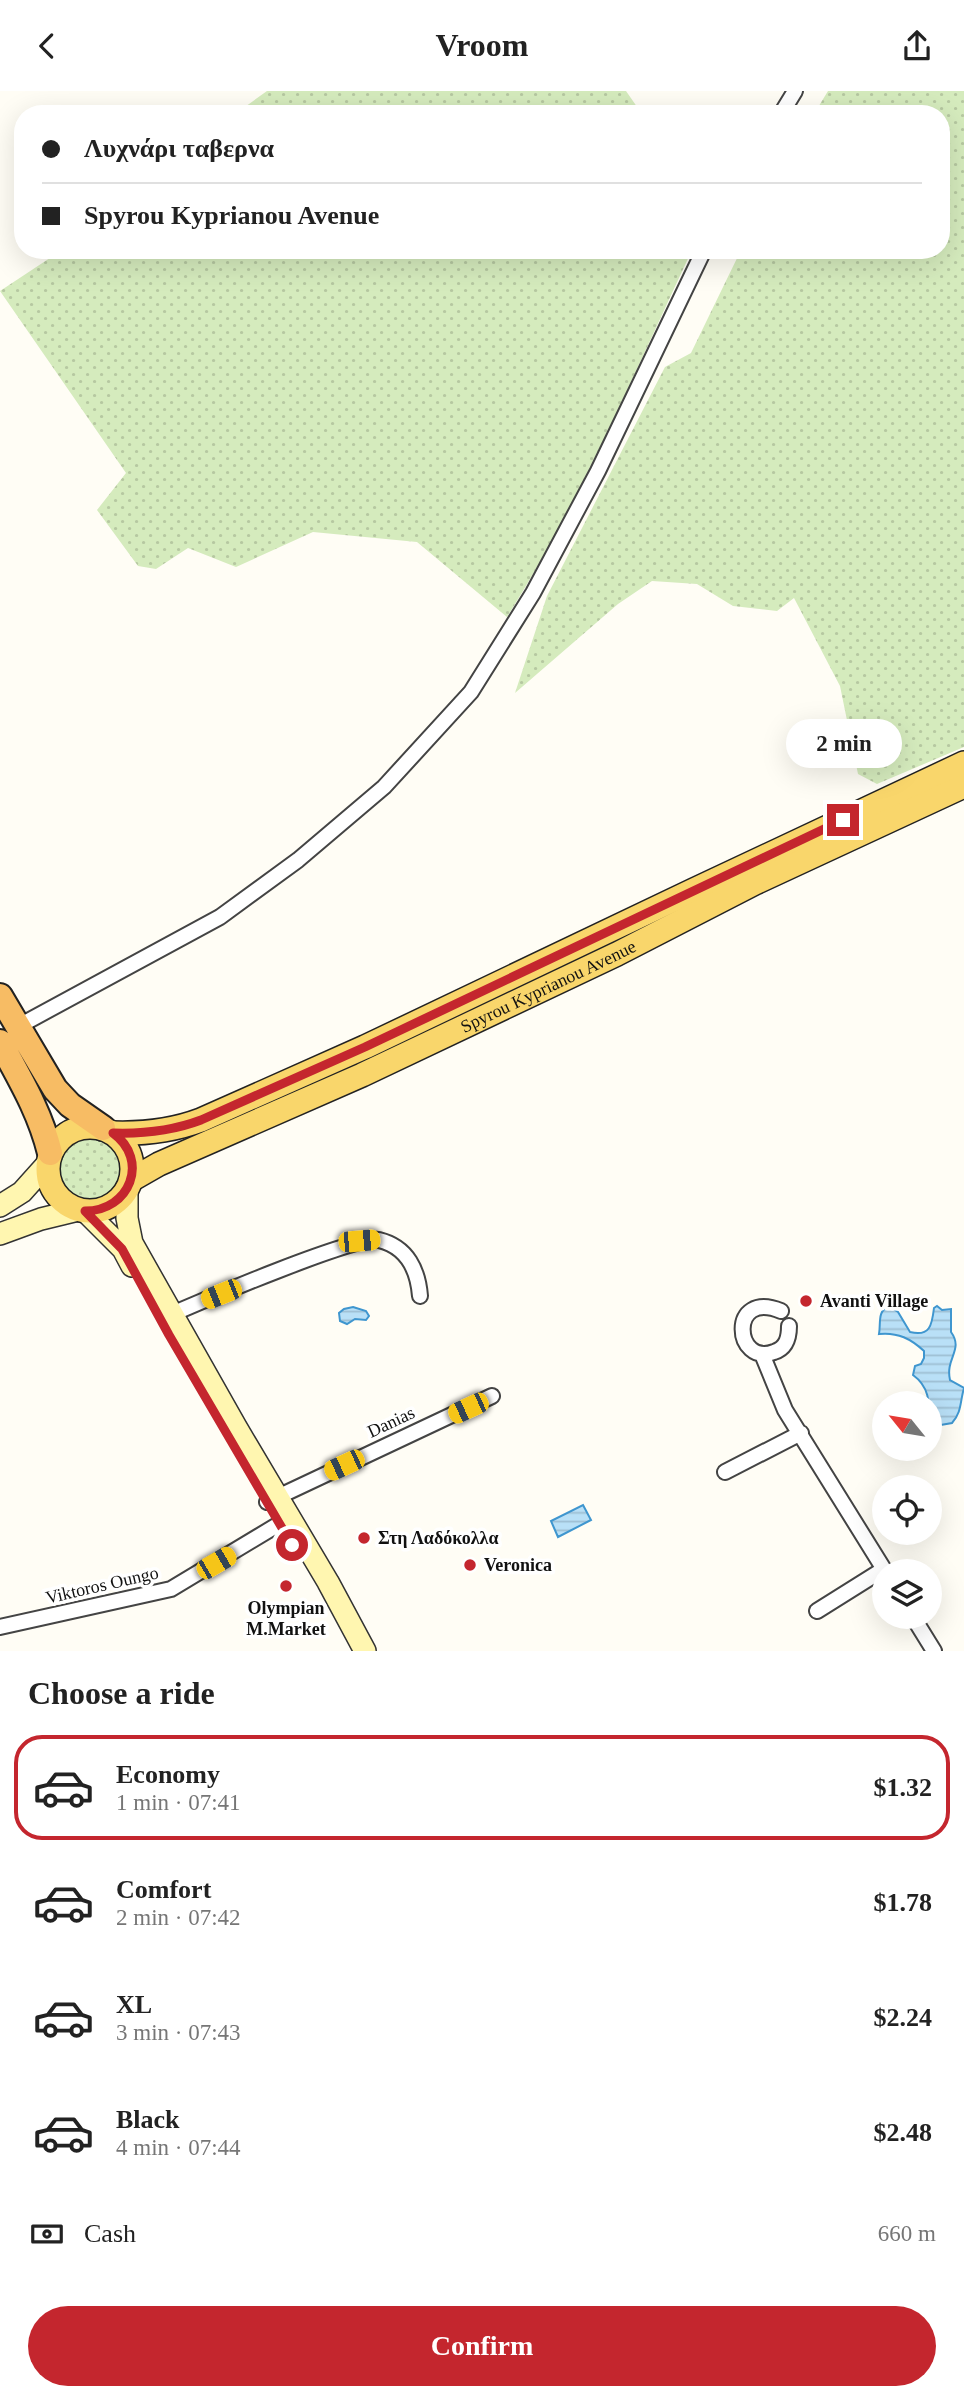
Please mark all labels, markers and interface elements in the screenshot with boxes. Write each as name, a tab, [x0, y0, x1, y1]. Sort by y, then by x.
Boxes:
icon: back	[28, 27, 66, 65]
text: Vroom	[435, 27, 529, 63]
icon: share	[898, 27, 936, 65]
text: Λυχνάρι ταβερνα	[84, 134, 274, 163]
text: Spyrou Kyprianou Avenue	[84, 201, 379, 230]
callout: 2 min	[785, 719, 901, 767]
text: 2 min	[816, 731, 872, 756]
route end	[827, 804, 859, 836]
street label: Spyrou Kyprianou Avenue	[457, 936, 639, 1037]
car	[338, 1229, 381, 1253]
car	[198, 1276, 245, 1312]
place label: Avanti Village	[820, 1291, 928, 1311]
marker: Avanti Village	[798, 1293, 814, 1309]
car	[445, 1390, 492, 1426]
north arrow	[872, 1391, 942, 1461]
map controls	[872, 1391, 942, 1629]
street label: Danias	[364, 1402, 418, 1442]
car	[321, 1447, 368, 1483]
button: locate	[872, 1475, 942, 1545]
place label: Στη Λαδόκολλα	[378, 1528, 498, 1548]
route start	[276, 1529, 308, 1561]
marker: Στη Λαδόκολλα	[356, 1530, 372, 1546]
car	[193, 1543, 240, 1583]
place label: Veronica	[484, 1555, 552, 1575]
marker: Veronica	[462, 1557, 478, 1573]
button: layers	[872, 1559, 942, 1629]
street label: Viktoros Oungo	[44, 1562, 160, 1608]
marker: Olympian M.Market	[278, 1578, 294, 1594]
place label: Olympian M.Market	[246, 1598, 326, 1639]
text: Choose a ride	[28, 1675, 215, 1711]
icon: car	[32, 1756, 95, 1819]
text: Economy	[116, 1760, 220, 1789]
text: $1.32	[874, 1773, 932, 1802]
text: 1 min · 07:41	[116, 1790, 241, 1815]
icon: car	[32, 1871, 95, 1934]
text: Comfort	[116, 1875, 211, 1904]
text: $1.78	[874, 1888, 932, 1917]
text: 2 min · 07:42	[116, 1905, 241, 1930]
icon: car	[32, 1986, 95, 2049]
text: XL	[116, 1990, 152, 2019]
text: $2.24	[874, 2003, 932, 2032]
text: 3 min · 07:43	[116, 2020, 241, 2045]
icon: car	[32, 2101, 95, 2164]
text: Black	[116, 2105, 180, 2134]
text: $2.48	[874, 2118, 932, 2147]
text: 4 min · 07:44	[116, 2135, 241, 2160]
icon: cash	[28, 2215, 66, 2253]
text: Cash	[84, 2219, 136, 2248]
text: 660 m	[878, 2221, 936, 2246]
button: Confirm	[28, 2306, 936, 2386]

